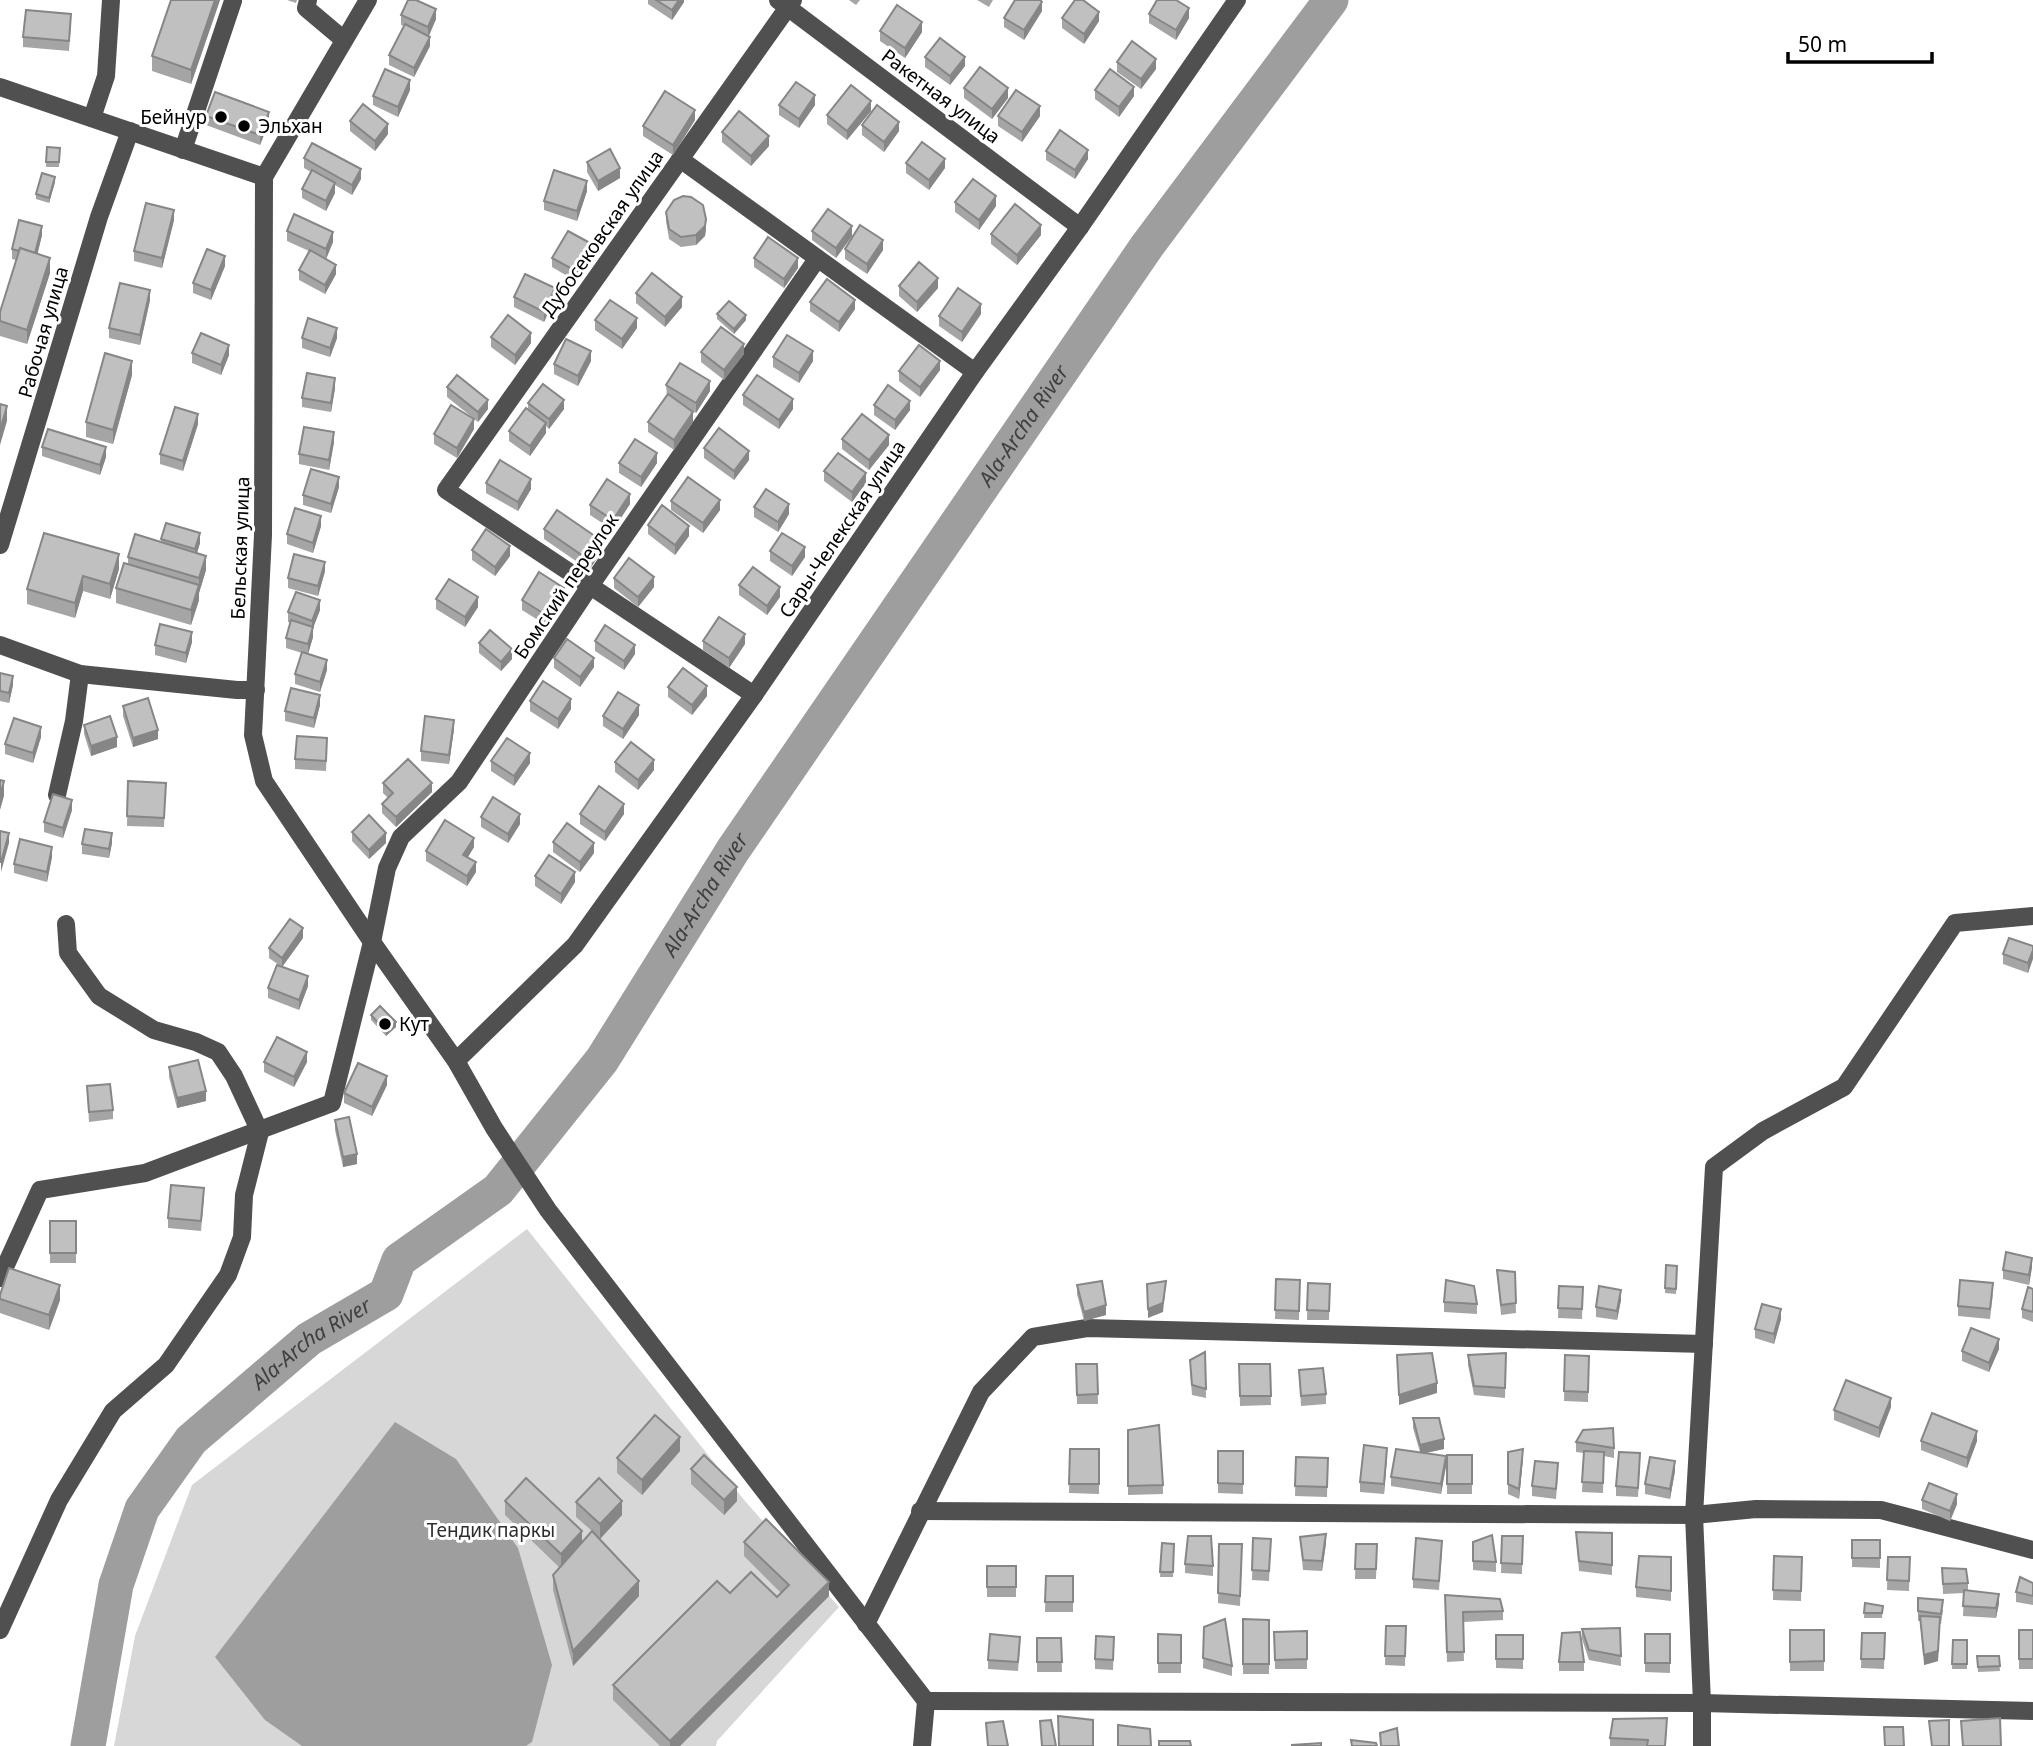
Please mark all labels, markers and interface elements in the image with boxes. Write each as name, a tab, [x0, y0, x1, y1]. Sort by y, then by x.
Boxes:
scale bar	[1788, 21, 1932, 65]
text: 50 m	[1798, 30, 1847, 58]
street label: Ракетная улица	[876, 43, 1006, 149]
place label: Бейнур	[140, 104, 207, 130]
marker: Бейнур	[213, 109, 229, 125]
place label: Эльхан	[258, 113, 323, 139]
marker: Эльхан	[236, 118, 252, 134]
street label: Дубосековская улица	[535, 145, 669, 321]
street label: Рабочая улица	[12, 263, 74, 401]
water label: Ala-Archa River	[971, 358, 1075, 493]
street label: Сары-Челекская улица	[773, 435, 911, 623]
street label: Бельская улица	[225, 476, 255, 620]
street label: Бомский переулок	[508, 508, 624, 664]
water label: Ala-Archa River	[654, 825, 755, 963]
place label: Кут	[399, 1011, 429, 1037]
marker: Кут	[377, 1016, 393, 1032]
water label: Ala-Archa River	[244, 1290, 377, 1396]
park label: Тендик паркы	[427, 1517, 555, 1543]

